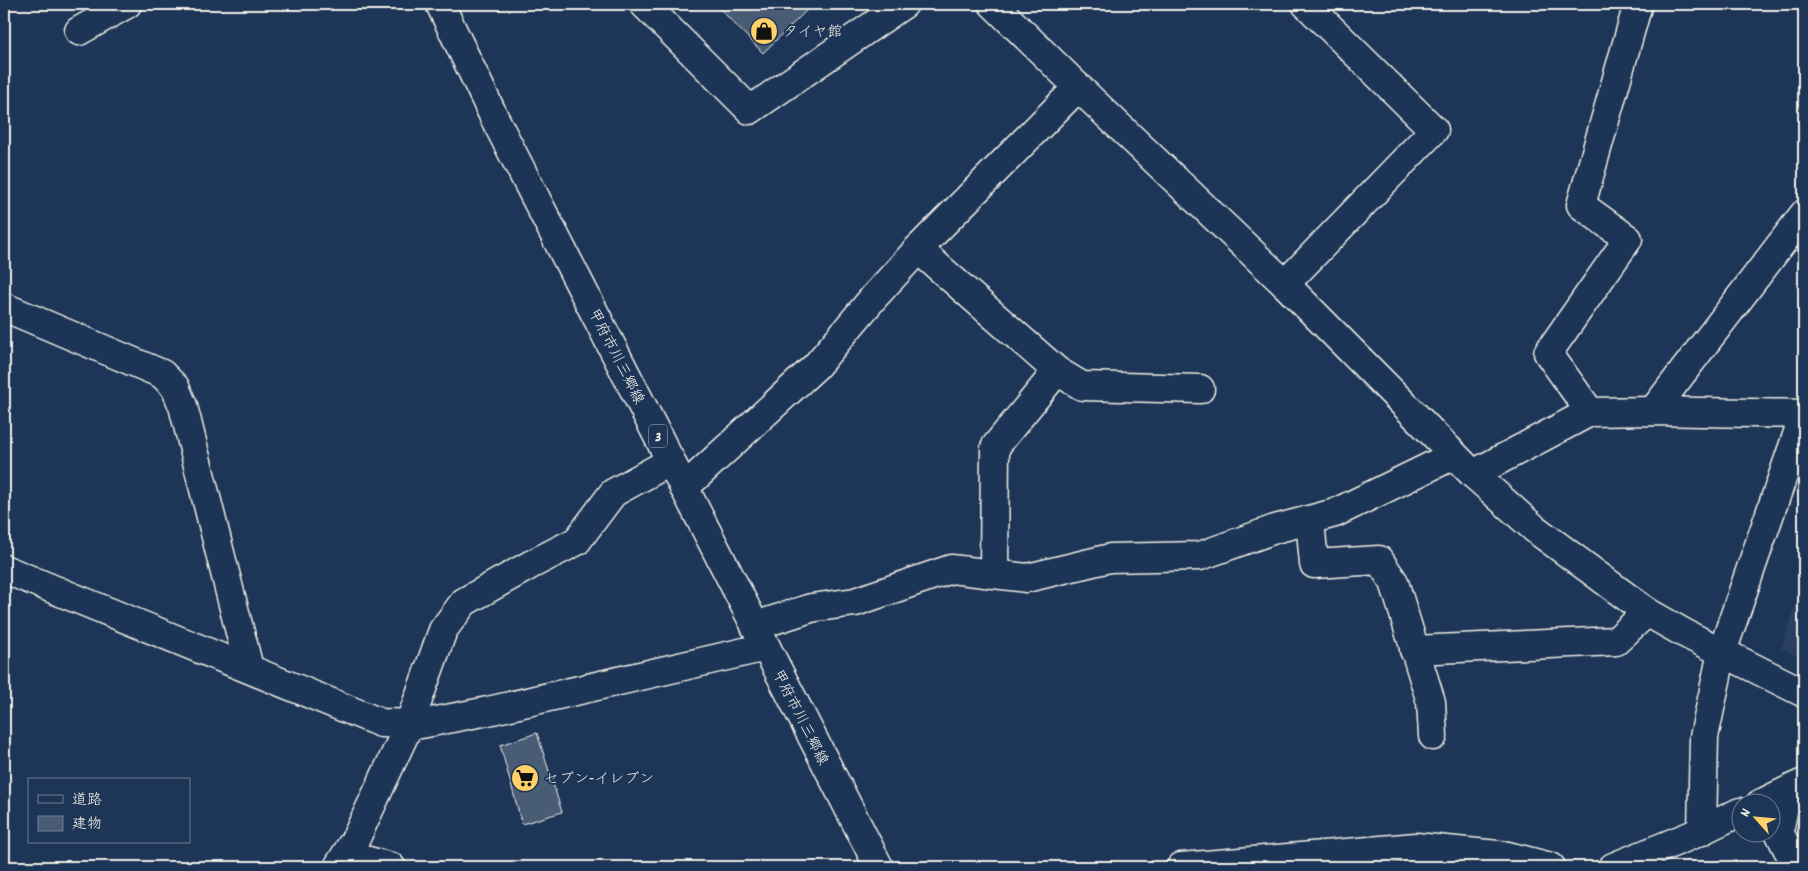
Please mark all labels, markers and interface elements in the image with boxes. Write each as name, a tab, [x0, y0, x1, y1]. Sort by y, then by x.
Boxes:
shop icon: タイヤ館	[749, 16, 779, 46]
place label: タイヤ館	[783, 22, 842, 44]
street label: 甲府市川三郷線	[582, 305, 649, 409]
road number: 3	[649, 424, 667, 448]
street label: 甲府市川三郷線	[766, 666, 833, 770]
supermarket icon: セブン-イレブン	[510, 763, 540, 793]
place label: セブン-イレブン	[544, 769, 654, 791]
legend	[28, 778, 190, 844]
text: 道路	[72, 790, 102, 812]
north arrow	[1730, 794, 1780, 844]
text: N	[1736, 805, 1757, 821]
text: 建物	[72, 814, 102, 836]

